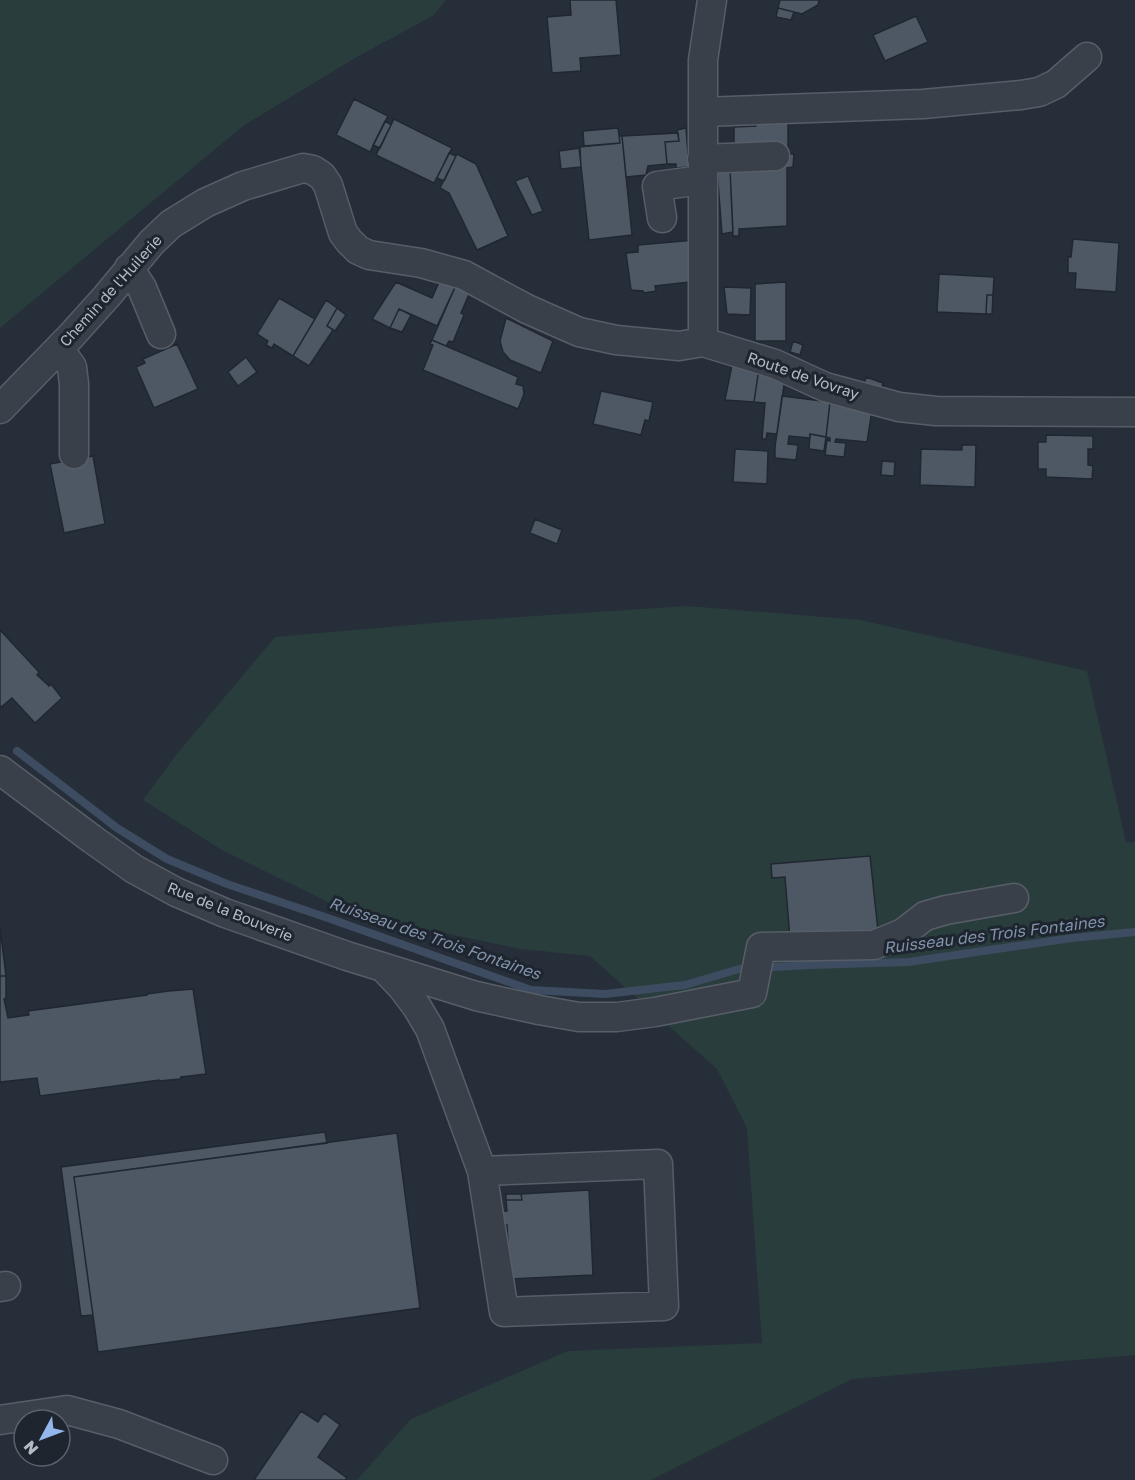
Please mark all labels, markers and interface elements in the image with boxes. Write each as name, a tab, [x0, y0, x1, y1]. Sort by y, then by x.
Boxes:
street label: Chemin de l'Huilerie	[55, 231, 165, 350]
street label: Route de Vovray	[745, 348, 862, 403]
street label: Rue de la Bouverie	[165, 878, 296, 945]
water label: Ruisseau des Trois Fontaines	[327, 892, 545, 984]
water label: Ruisseau des Trois Fontaines	[883, 910, 1107, 957]
north arrow	[12, 1408, 72, 1468]
text: N	[19, 1437, 42, 1459]

